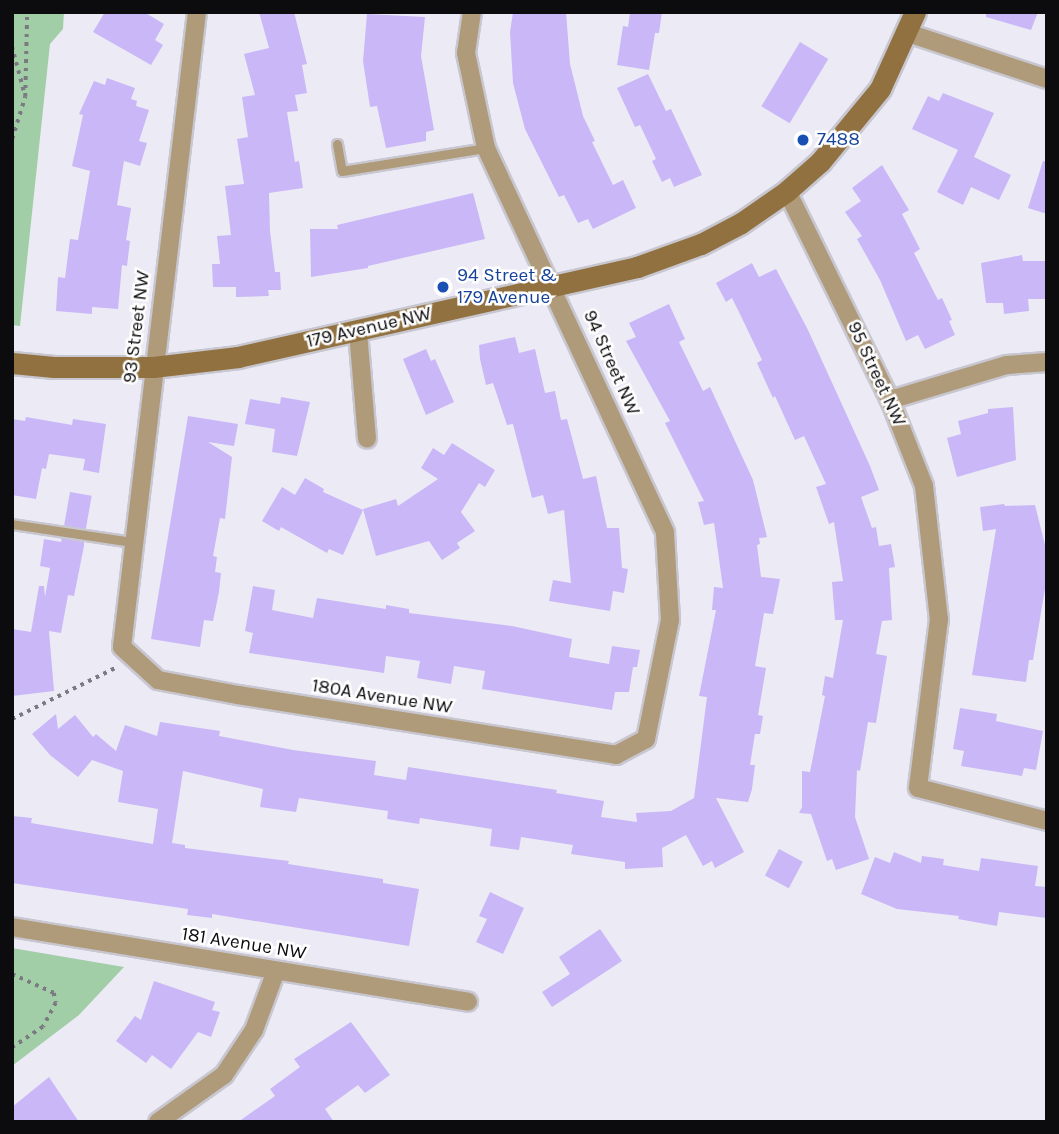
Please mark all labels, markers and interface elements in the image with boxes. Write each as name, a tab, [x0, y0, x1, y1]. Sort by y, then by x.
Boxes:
place label: 7488	[817, 129, 860, 151]
marker: 7488	[795, 132, 811, 148]
place label: 94 Street & 179 Avenue	[457, 265, 557, 309]
street label: 93 Street NW	[119, 269, 155, 385]
marker: 94 Street & 179 Avenue	[435, 279, 451, 295]
street label: 179 Avenue NW	[304, 303, 434, 353]
street label: 94 Street NW	[578, 307, 644, 419]
street label: 95 Street NW	[842, 318, 910, 430]
street label: 180A Avenue NW	[310, 675, 454, 719]
street label: 181 Avenue NW	[180, 923, 308, 965]

